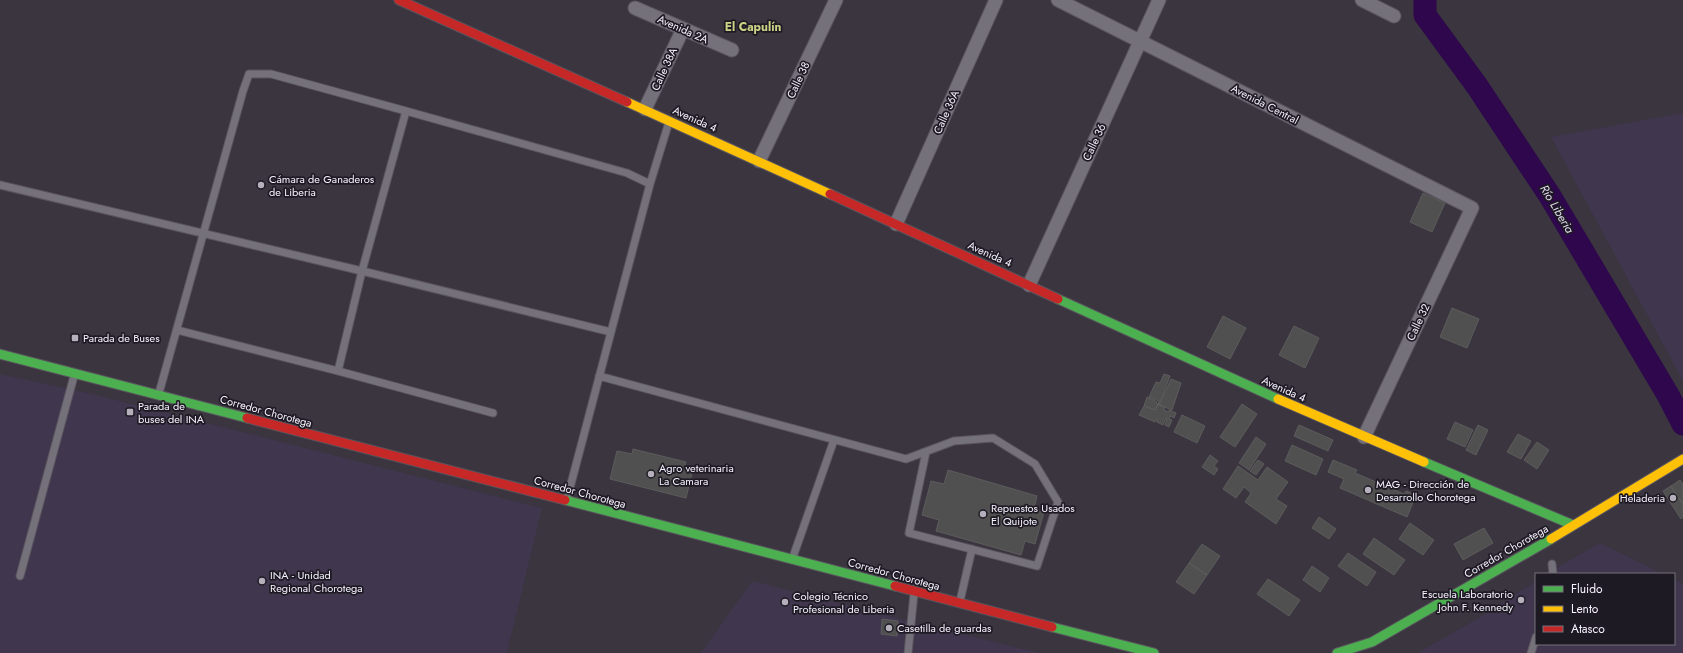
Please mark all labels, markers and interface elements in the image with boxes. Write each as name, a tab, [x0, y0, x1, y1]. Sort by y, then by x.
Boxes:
street label: Avenida 2A	[655, 11, 712, 48]
district label: El Capulín	[725, 18, 781, 36]
street label: Calle 38A	[647, 44, 681, 93]
street label: Calle 38	[783, 59, 813, 101]
street label: Avenida Central	[1229, 80, 1301, 128]
street label: Calle 36A	[929, 87, 963, 136]
street label: Avenida 4	[670, 102, 720, 136]
street label: Calle 36	[1078, 121, 1110, 163]
place label: Cámara de Ganaderos de Liberia	[269, 171, 375, 200]
marker: Cámara de Ganaderos de Liberia	[256, 180, 266, 190]
water label: Río Liberia	[1535, 181, 1579, 237]
street label: Avenida 4	[965, 237, 1015, 271]
street label: Calle 32	[1402, 301, 1434, 343]
place label: Parada de Buses	[83, 330, 160, 346]
marker: Parada de Buses	[70, 333, 80, 343]
street label: Avenida 4	[1259, 372, 1309, 406]
street label: Corredor Chorotega	[218, 391, 314, 431]
place label: Parada de buses del INA	[138, 398, 205, 427]
marker: Parada de buses del INA	[125, 407, 135, 417]
place label: Agro veterinaria La Camara	[659, 460, 734, 489]
marker: Agro veterinaria La Camara	[646, 469, 656, 479]
street label: Corredor Chorotega	[532, 472, 628, 512]
place label: MAG - Dirección de Desarrollo Chorotega	[1376, 476, 1475, 505]
marker: MAG - Dirección de Desarrollo Chorotega	[1363, 485, 1373, 495]
place label: Heladeria	[1620, 490, 1665, 506]
marker: Heladeria	[1668, 493, 1678, 503]
place label: Repuestos Usados El Quijote	[991, 500, 1075, 529]
marker: Repuestos Usados El Quijote	[978, 509, 988, 519]
street label: Corredor Chorotega	[1461, 520, 1551, 582]
street label: Corredor Chorotega	[846, 554, 942, 594]
place label: INA - Unidad Regional Chorotega	[270, 567, 363, 596]
legend	[1535, 573, 1675, 645]
marker: INA - Unidad Regional Chorotega	[257, 576, 267, 586]
text: Fluido	[1571, 580, 1603, 598]
place label: Escuela Laboratorio John F. Kennedy	[1422, 586, 1513, 615]
place label: Colegio Técnico Profesional de Liberia	[793, 588, 894, 617]
marker: Escuela Laboratorio John F. Kennedy	[1516, 595, 1526, 605]
marker: Colegio Técnico Profesional de Liberia	[780, 597, 790, 607]
text: Lento	[1571, 600, 1599, 618]
place label: Casetilla de guardas	[897, 620, 992, 636]
text: Atasco	[1571, 620, 1605, 638]
marker: Casetilla de guardas	[884, 623, 894, 633]

